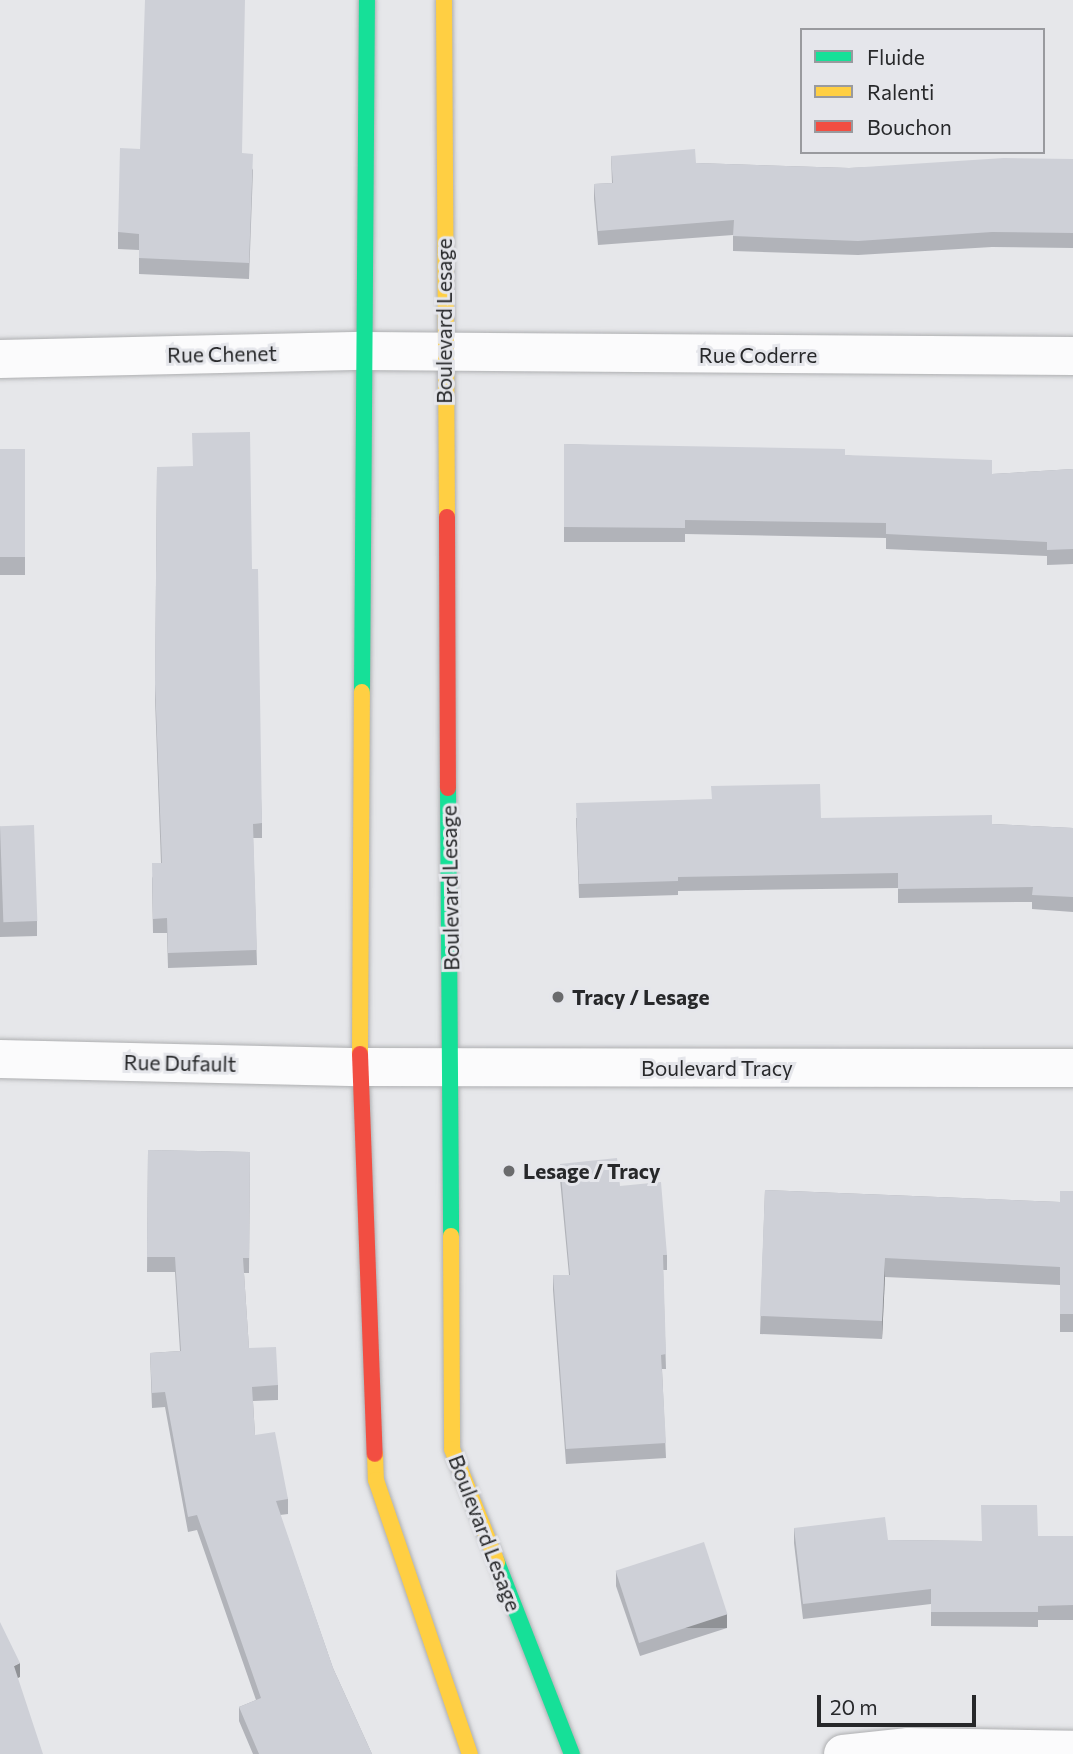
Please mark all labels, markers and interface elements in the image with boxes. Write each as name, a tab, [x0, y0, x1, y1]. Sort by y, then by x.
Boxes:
legend	[800, 28, 1045, 154]
text: Fluide	[867, 44, 925, 69]
text: Ralenti	[867, 79, 934, 104]
text: Bouchon	[867, 114, 952, 139]
street label: Boulevard Lesage	[431, 238, 457, 404]
street label: Rue Chenet	[167, 340, 277, 368]
street label: Rue Coderre	[699, 342, 817, 368]
street label: Boulevard Lesage	[436, 805, 464, 971]
place label: Tracy / Lesage	[572, 984, 710, 1010]
marker: Tracy / Lesage	[550, 989, 566, 1005]
street label: Rue Dufault	[123, 1049, 237, 1077]
street label: Boulevard Tracy	[641, 1055, 793, 1081]
place label: Lesage / Tracy	[523, 1158, 661, 1184]
marker: Lesage / Tracy	[501, 1163, 517, 1179]
street label: Boulevard Lesage	[444, 1451, 526, 1615]
scale bar	[821, 1680, 980, 1724]
text: 20 m	[830, 1694, 878, 1719]

